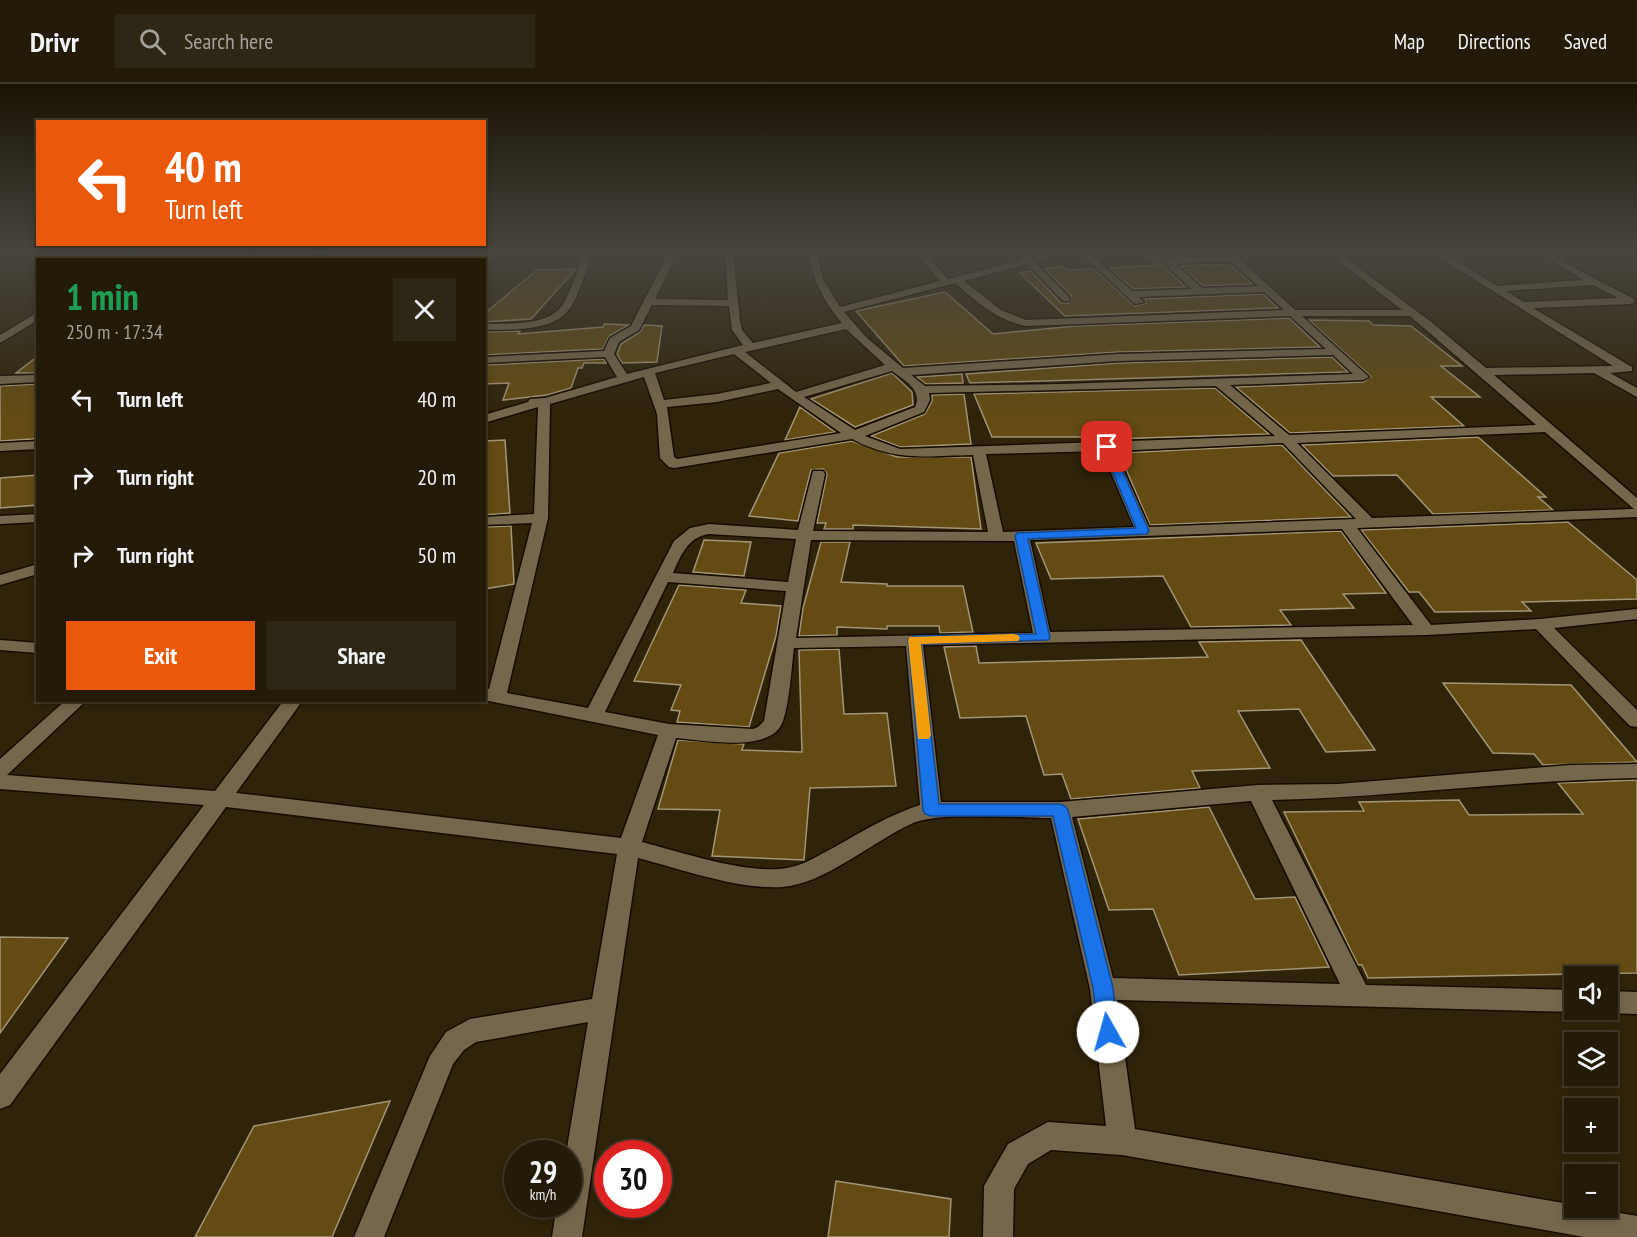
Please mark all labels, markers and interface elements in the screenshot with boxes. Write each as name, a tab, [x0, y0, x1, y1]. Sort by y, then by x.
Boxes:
search box	[115, 14, 535, 68]
text: Drivr	[30, 23, 79, 60]
icon: search	[136, 25, 169, 58]
text: Search here	[184, 27, 273, 55]
text: Map	[1394, 28, 1425, 55]
text: Directions	[1458, 28, 1531, 55]
text: Saved	[1564, 28, 1607, 55]
text: 40 m	[165, 139, 242, 194]
icon: left	[66, 144, 144, 222]
text: Turn left	[165, 192, 243, 226]
text: 1 min	[66, 273, 139, 320]
button: close	[393, 278, 456, 341]
text: 250 m · 17:34	[66, 319, 163, 345]
icon: left	[66, 383, 99, 416]
text: Turn left	[117, 385, 183, 413]
text: 40 m	[417, 385, 456, 413]
pin	[1081, 421, 1132, 472]
icon: arrive	[1090, 430, 1123, 463]
icon: right	[66, 461, 99, 494]
text: Turn right	[117, 463, 194, 491]
text: 20 m	[417, 463, 456, 491]
icon: right	[66, 539, 99, 572]
text: Turn right	[117, 541, 194, 569]
text: 50 m	[417, 541, 456, 569]
button: Exit	[66, 621, 255, 690]
button: Share	[267, 621, 456, 690]
map controls	[1564, 966, 1618, 1218]
button: sound	[1564, 966, 1618, 1020]
position arrow	[1076, 1000, 1140, 1064]
button: layers	[1564, 1032, 1618, 1086]
button: +	[1564, 1098, 1618, 1152]
speed limit sign: 30	[594, 1140, 672, 1218]
text: 29	[529, 1152, 557, 1191]
button: −	[1564, 1164, 1618, 1218]
text: km/h	[530, 1185, 556, 1204]

